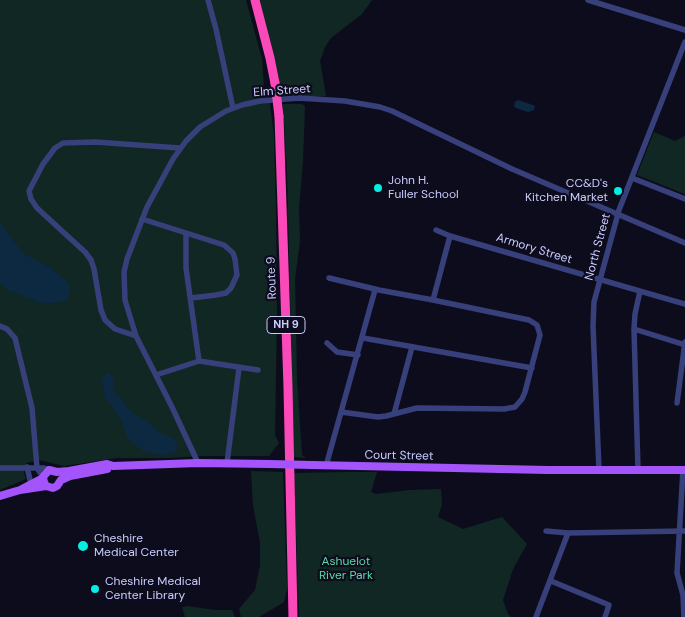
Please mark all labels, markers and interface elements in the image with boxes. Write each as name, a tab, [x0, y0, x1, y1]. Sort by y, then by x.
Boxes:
street label: Elm Street	[253, 82, 311, 100]
place label: John H. Fuller School	[388, 174, 459, 202]
place label: CC&D's Kitchen Market	[525, 177, 608, 205]
marker: John H. Fuller School	[372, 182, 384, 194]
marker: CC&D's Kitchen Market	[612, 185, 624, 197]
street label: North Street	[582, 212, 614, 282]
street label: Armory Street	[494, 231, 574, 267]
street label: Route 9	[264, 256, 280, 300]
road number: NH 9	[267, 316, 305, 334]
street label: Court Street	[364, 448, 434, 464]
place label: Cheshire Medical Center	[94, 532, 179, 560]
marker: Cheshire Medical Center	[76, 539, 90, 553]
park label: Ashuelot River Park	[319, 555, 373, 583]
place label: Cheshire Medical Center Library	[105, 575, 201, 603]
marker: Cheshire Medical Center Library	[89, 583, 101, 595]

